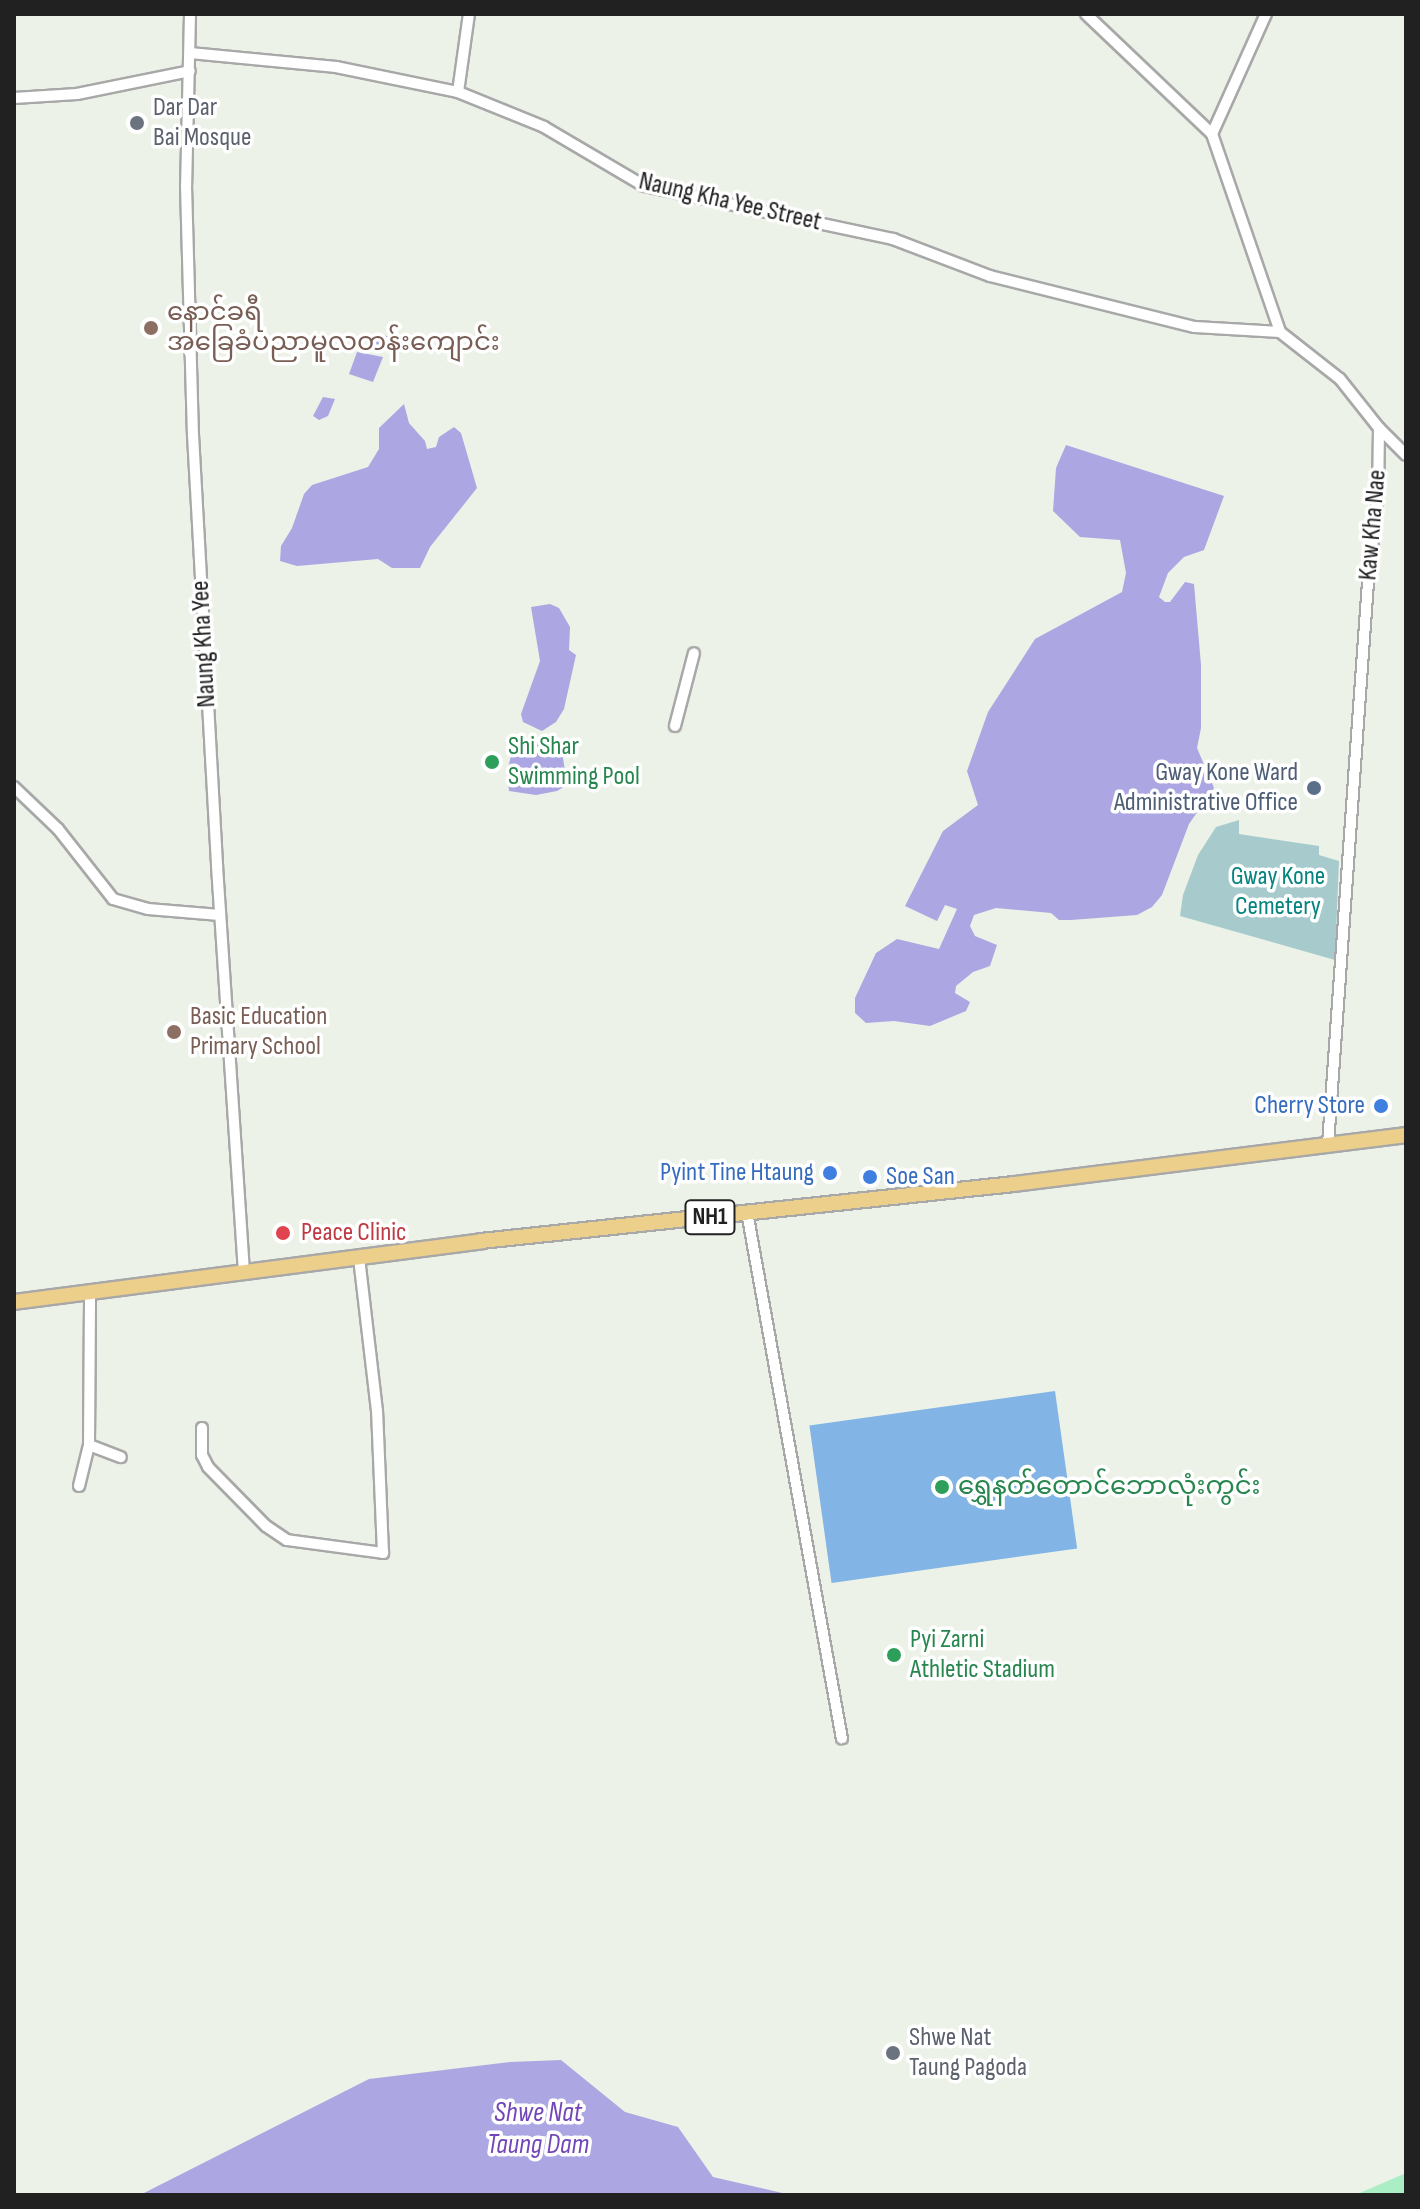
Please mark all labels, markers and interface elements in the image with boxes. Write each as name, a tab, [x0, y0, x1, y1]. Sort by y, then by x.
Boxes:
place label: Dar Dar Bai Mosque	[153, 92, 251, 154]
marker: Dar Dar Bai Mosque	[128, 114, 146, 132]
street label: Naung Kha Yee Street	[636, 166, 824, 238]
place label: နောင်ခရီ အခြေခံပညာမူလတန်းကျောင်း	[167, 297, 500, 358]
marker: နောင်ခရီ အခြေခံပညာမူလတန်းကျောင်း	[142, 319, 160, 337]
street label: Kaw Kha Nae	[1353, 468, 1393, 582]
street label: Naung Kha Yee	[185, 580, 223, 708]
place label: Shi Shar Swimming Pool	[508, 731, 640, 792]
marker: Shi Shar Swimming Pool	[483, 753, 501, 771]
place label: Gway Kone Ward Administrative Office	[1114, 757, 1298, 818]
marker: Gway Kone Ward Administrative Office	[1305, 779, 1323, 797]
park label: Gway Kone Cemetery	[1231, 861, 1325, 922]
place label: Basic Education Primary School	[190, 1001, 327, 1062]
marker: Basic Education Primary School	[165, 1023, 183, 1041]
place label: Cherry Store	[1254, 1090, 1365, 1122]
marker: Cherry Store	[1372, 1097, 1390, 1115]
place label: Pyint Tine Htaung	[660, 1157, 814, 1189]
place label: Soe San	[886, 1161, 955, 1193]
marker: Pyint Tine Htaung	[821, 1164, 839, 1182]
marker: Soe San	[861, 1168, 879, 1186]
road number: NH1	[684, 1197, 736, 1237]
place label: Peace Clinic	[301, 1217, 407, 1249]
marker: Peace Clinic	[272, 1222, 294, 1244]
place label: ရွှေနတ်တောင်ဘောလုံးကွင်း	[958, 1471, 1261, 1503]
marker: ရွှေနတ်တောင်ဘောလုံးကွင်း	[933, 1478, 951, 1496]
place label: Pyi Zarni Athletic Stadium	[910, 1624, 1055, 1686]
marker: Pyi Zarni Athletic Stadium	[885, 1646, 903, 1664]
place label: Shwe Nat Taung Pagoda	[909, 2022, 1027, 2084]
marker: Shwe Nat Taung Pagoda	[884, 2044, 902, 2062]
water label: Shwe Nat Taung Dam	[487, 2096, 589, 2162]

